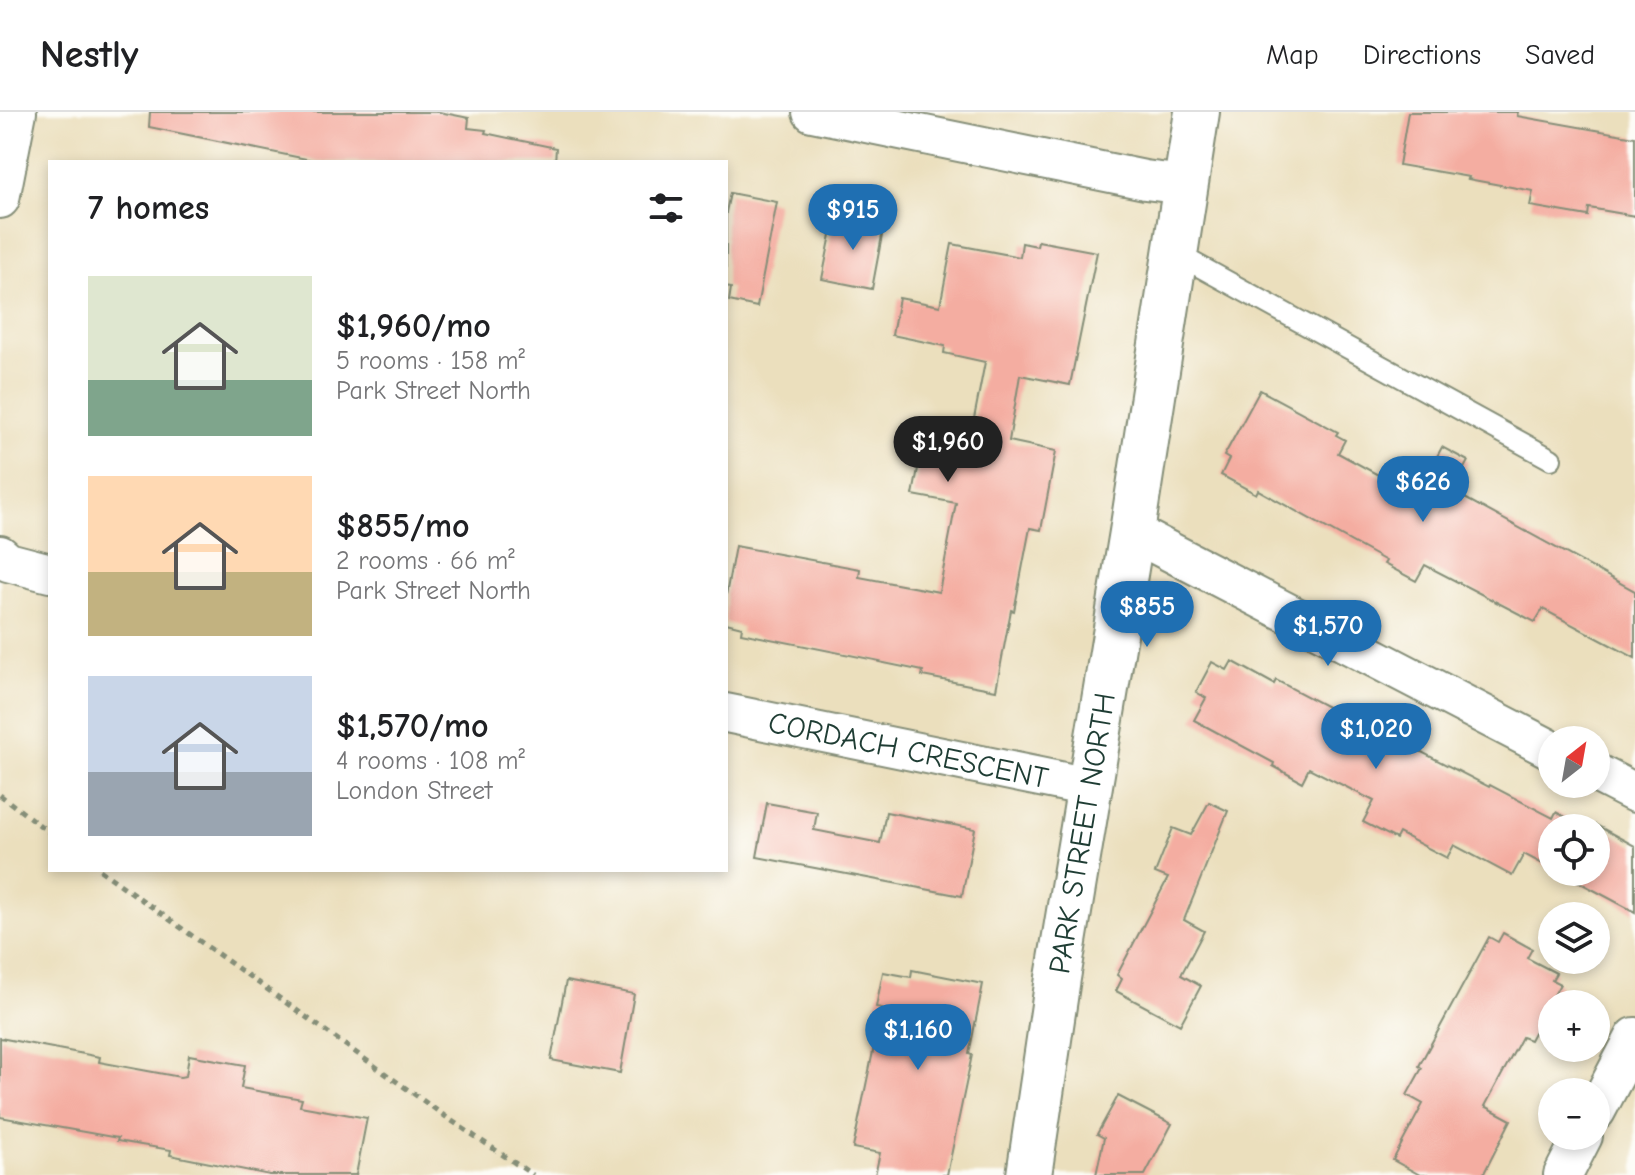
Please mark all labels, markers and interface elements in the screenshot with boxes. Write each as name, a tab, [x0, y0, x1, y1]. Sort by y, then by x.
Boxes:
text: Nestly	[40, 33, 138, 77]
text: Map	[1266, 39, 1319, 71]
text: Directions	[1363, 39, 1481, 71]
text: Saved	[1525, 39, 1595, 71]
pin: $915	[806, 184, 900, 252]
icon: filters	[644, 186, 688, 230]
text: 7 homes	[88, 188, 209, 228]
text: $915	[826, 195, 880, 225]
text: $1,960/mo	[336, 306, 491, 346]
icon: home	[152, 308, 248, 404]
text: 5 rooms · 158 m²	[336, 346, 525, 376]
text: Park Street North	[336, 376, 531, 406]
pin: $1,960	[883, 416, 1013, 484]
text: $1,960	[912, 427, 984, 457]
pin: $626	[1376, 456, 1470, 524]
text: $626	[1395, 467, 1451, 497]
text: $855/mo	[336, 506, 470, 546]
icon: home	[152, 508, 248, 604]
text: 2 rooms · 66 m²	[336, 546, 515, 576]
text: Park Street North	[336, 576, 531, 606]
pin: $855	[1100, 581, 1194, 649]
text: $855	[1119, 592, 1175, 622]
pin: $1,570	[1263, 600, 1393, 668]
text: $1,570	[1292, 611, 1364, 641]
street label: PARK STREET NORTH	[1042, 690, 1123, 976]
pin: $1,020	[1311, 703, 1441, 771]
street label: CORDACH CRESCENT	[765, 705, 1052, 796]
text: $1,570/mo	[336, 706, 489, 746]
icon: home	[152, 708, 248, 804]
text: $1,020	[1339, 714, 1413, 744]
north arrow	[1538, 726, 1610, 798]
map controls	[1538, 726, 1610, 1150]
text: 4 rooms · 108 m²	[336, 746, 525, 776]
text: London Street	[336, 776, 492, 806]
button: locate	[1538, 814, 1610, 886]
button: layers	[1538, 902, 1610, 974]
button: +	[1538, 990, 1610, 1062]
pin: $1,160	[853, 1004, 983, 1072]
text: $1,160	[883, 1015, 953, 1045]
button: −	[1538, 1078, 1610, 1150]

